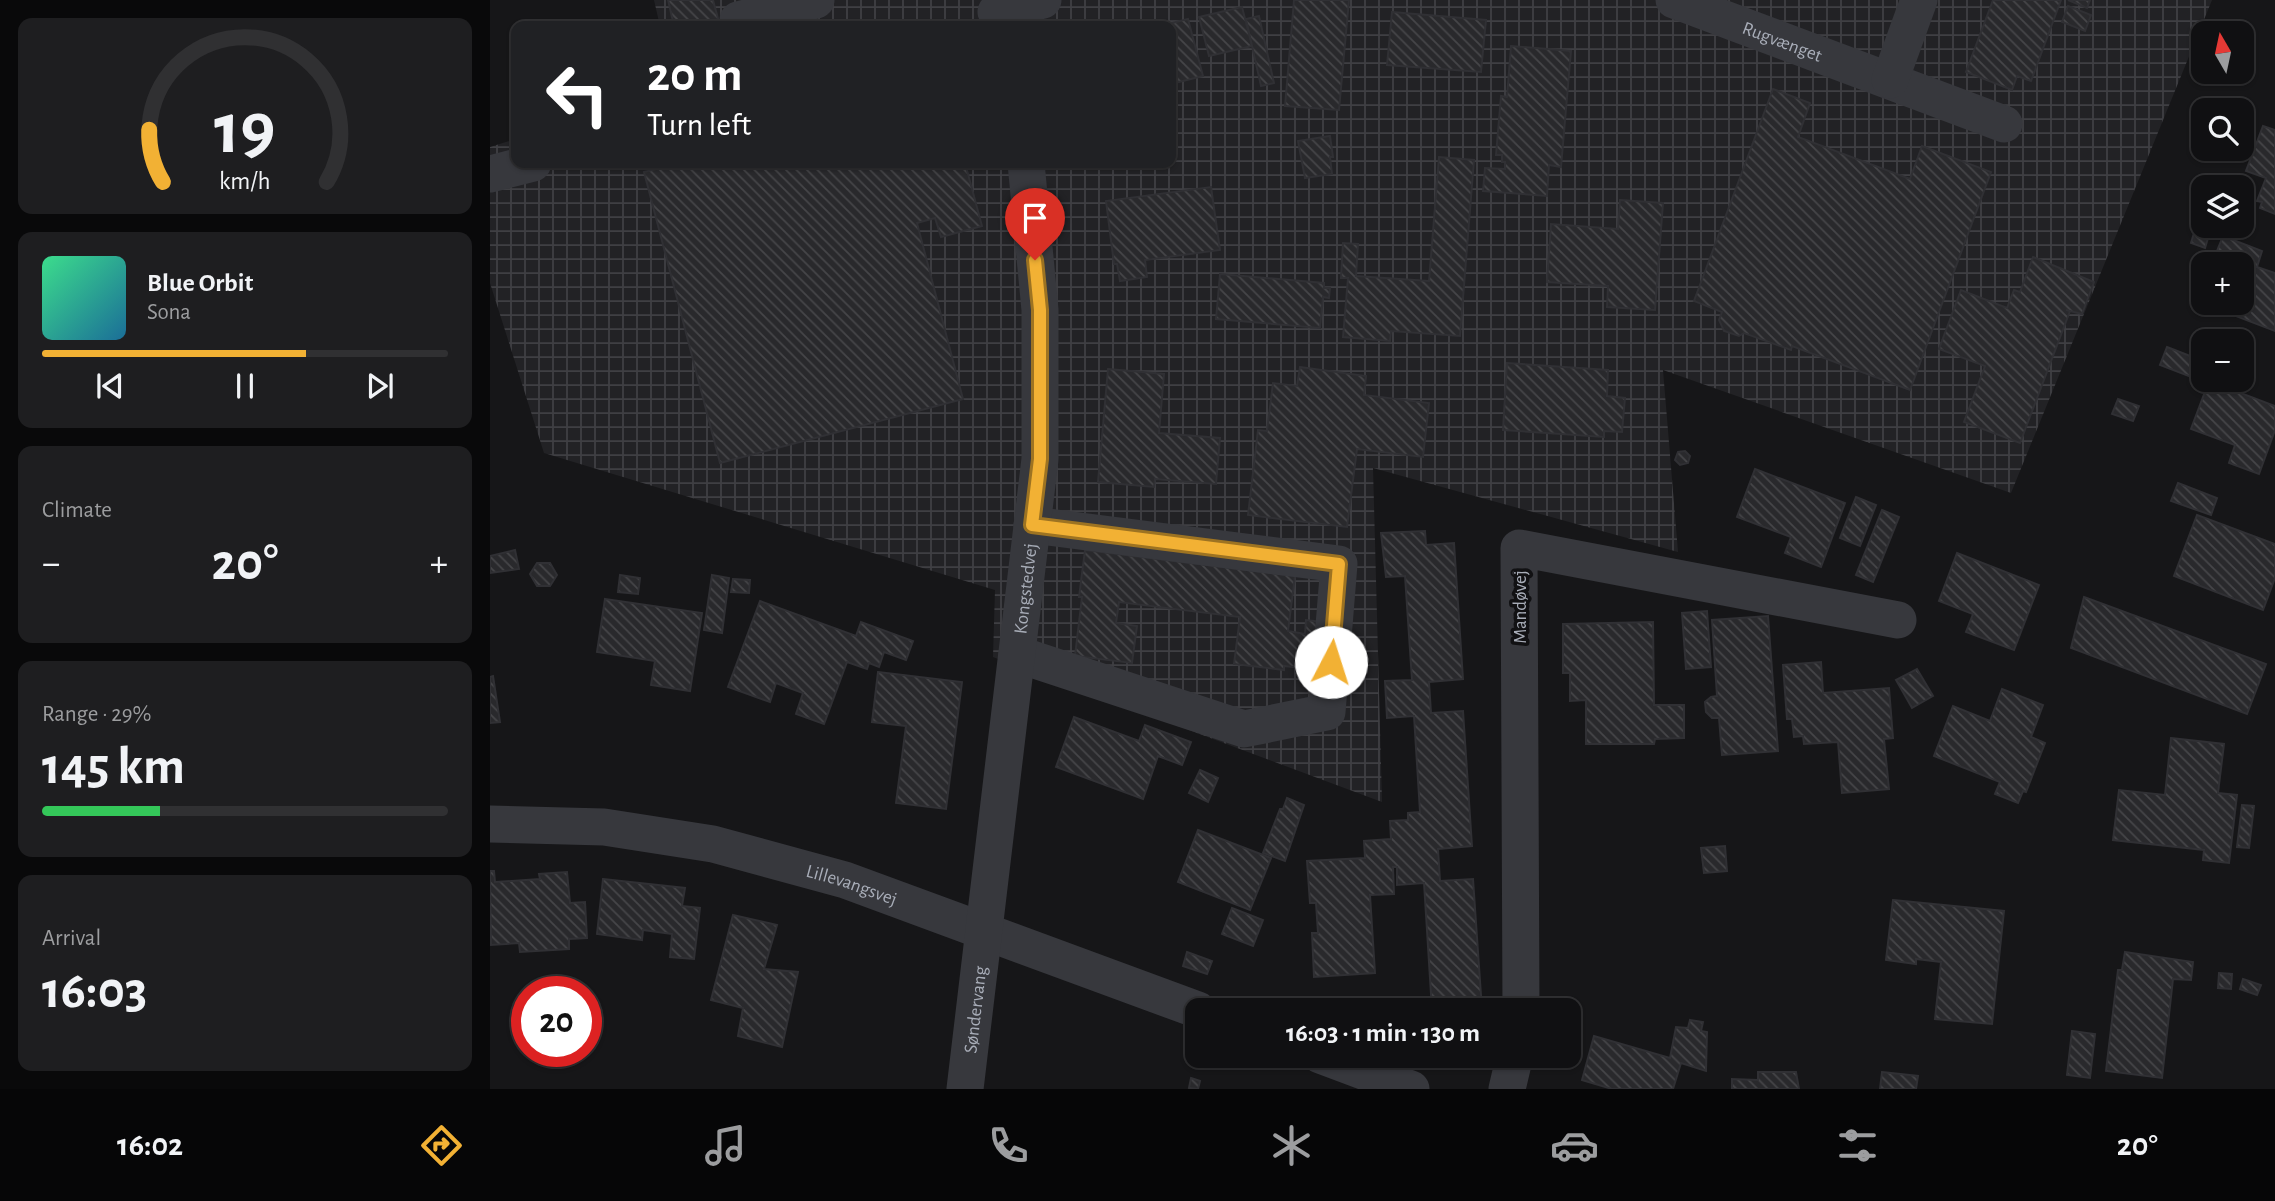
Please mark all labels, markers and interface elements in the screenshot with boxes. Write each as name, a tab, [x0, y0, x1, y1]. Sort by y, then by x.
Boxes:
street label: Rugvænget	[1740, 19, 1825, 66]
north arrow	[2191, 21, 2254, 84]
map controls	[2191, 21, 2254, 392]
icon: left	[532, 49, 623, 140]
text: 20 m	[647, 51, 743, 100]
text: 19	[214, 94, 276, 167]
button: search	[2191, 98, 2254, 161]
text: Turn left	[647, 109, 751, 141]
text: km/h	[219, 169, 271, 194]
button: layers	[2191, 175, 2254, 238]
pin	[1005, 188, 1065, 260]
icon: arrive	[1016, 199, 1054, 237]
button: +	[2191, 252, 2254, 315]
text: Blue Orbit	[147, 270, 253, 296]
text: Sona	[147, 301, 191, 324]
button: −	[2191, 329, 2254, 392]
icon: previous	[91, 367, 129, 405]
icon: pause	[226, 367, 264, 405]
icon: next	[361, 367, 399, 405]
text: Climate	[42, 499, 112, 522]
text: 20°	[212, 537, 278, 589]
street label: Kongstedvej	[1011, 542, 1041, 635]
text: −	[42, 545, 60, 583]
text: +	[430, 545, 448, 583]
street label: Mandøvej	[1511, 570, 1530, 644]
position arrow	[1294, 625, 1368, 699]
text: Range · 29%	[42, 703, 151, 726]
text: 145 km	[42, 741, 185, 793]
street label: Lillevangsvej	[804, 862, 900, 909]
text: Arrival	[42, 927, 101, 950]
street label: Søndervang	[961, 964, 991, 1055]
text: 16:03	[42, 965, 147, 1017]
speed limit sign: 20	[511, 976, 602, 1067]
text: 16:03 · 1 min · 130 m	[1286, 1020, 1480, 1046]
icon: directions	[417, 1121, 466, 1170]
icon: music	[701, 1121, 750, 1170]
icon: phone	[984, 1121, 1033, 1170]
icon: climate	[1267, 1121, 1316, 1170]
icon: car	[1550, 1121, 1599, 1170]
icon: filters	[1833, 1121, 1882, 1170]
text: 16:02	[117, 1129, 183, 1161]
text: 20°	[2117, 1129, 2158, 1161]

